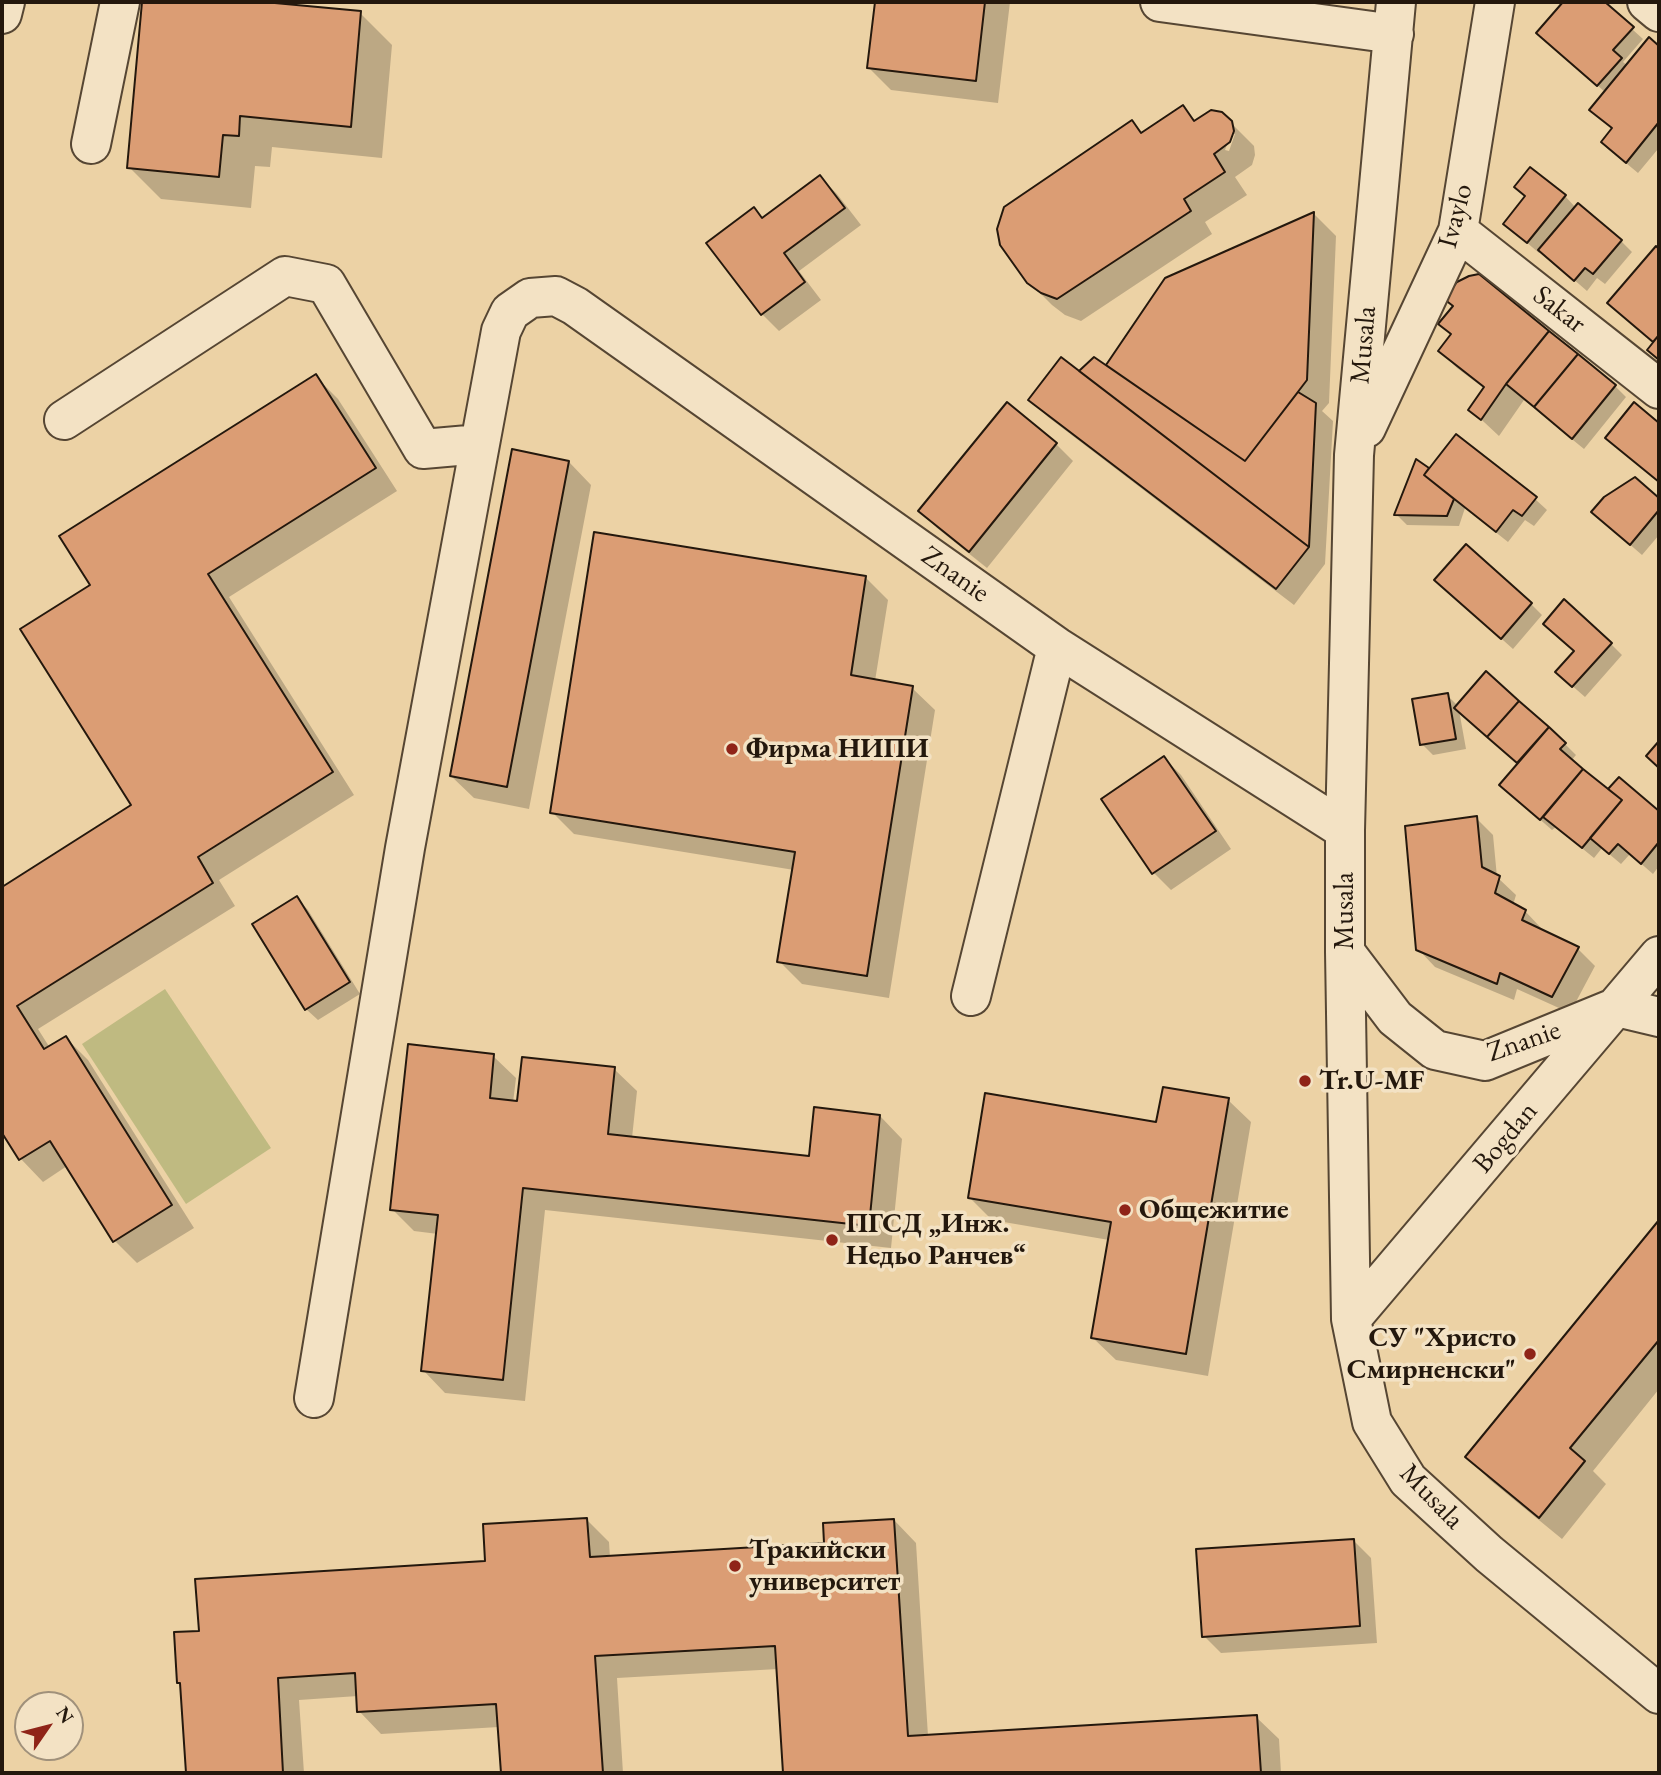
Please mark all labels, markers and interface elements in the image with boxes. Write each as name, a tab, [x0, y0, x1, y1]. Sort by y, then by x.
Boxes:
street label: Ivaylo	[1431, 180, 1481, 252]
street label: Sakar	[1526, 279, 1592, 341]
street label: Musala	[1344, 305, 1384, 385]
street label: Znanie	[914, 540, 996, 610]
place label: Фирма НИПИ	[746, 732, 929, 766]
marker: Фирма НИПИ	[724, 741, 740, 757]
street label: Musala	[1328, 872, 1362, 950]
street label: Znanie	[1483, 1014, 1565, 1070]
place label: Tr.U-MF	[1319, 1064, 1424, 1098]
marker: Tr.U-MF	[1297, 1073, 1313, 1089]
street label: Bogdan	[1467, 1096, 1545, 1180]
place label: Общежитие	[1139, 1193, 1289, 1227]
marker: Общежитие	[1117, 1202, 1133, 1218]
place label: ПГСД „Инж. Недьо Ранчев“	[846, 1207, 1026, 1273]
marker: ПГСД „Инж. Недьо Ранчев“	[824, 1232, 840, 1248]
place label: СУ "Христо Смирненски"	[1347, 1321, 1516, 1387]
marker: СУ "Христо Смирненски"	[1522, 1346, 1538, 1362]
street label: Musala	[1392, 1457, 1470, 1537]
place label: Тракийски университет	[749, 1533, 900, 1599]
marker: Тракийски университет	[727, 1558, 743, 1574]
north arrow	[14, 1691, 84, 1761]
text: N	[50, 1701, 80, 1728]

